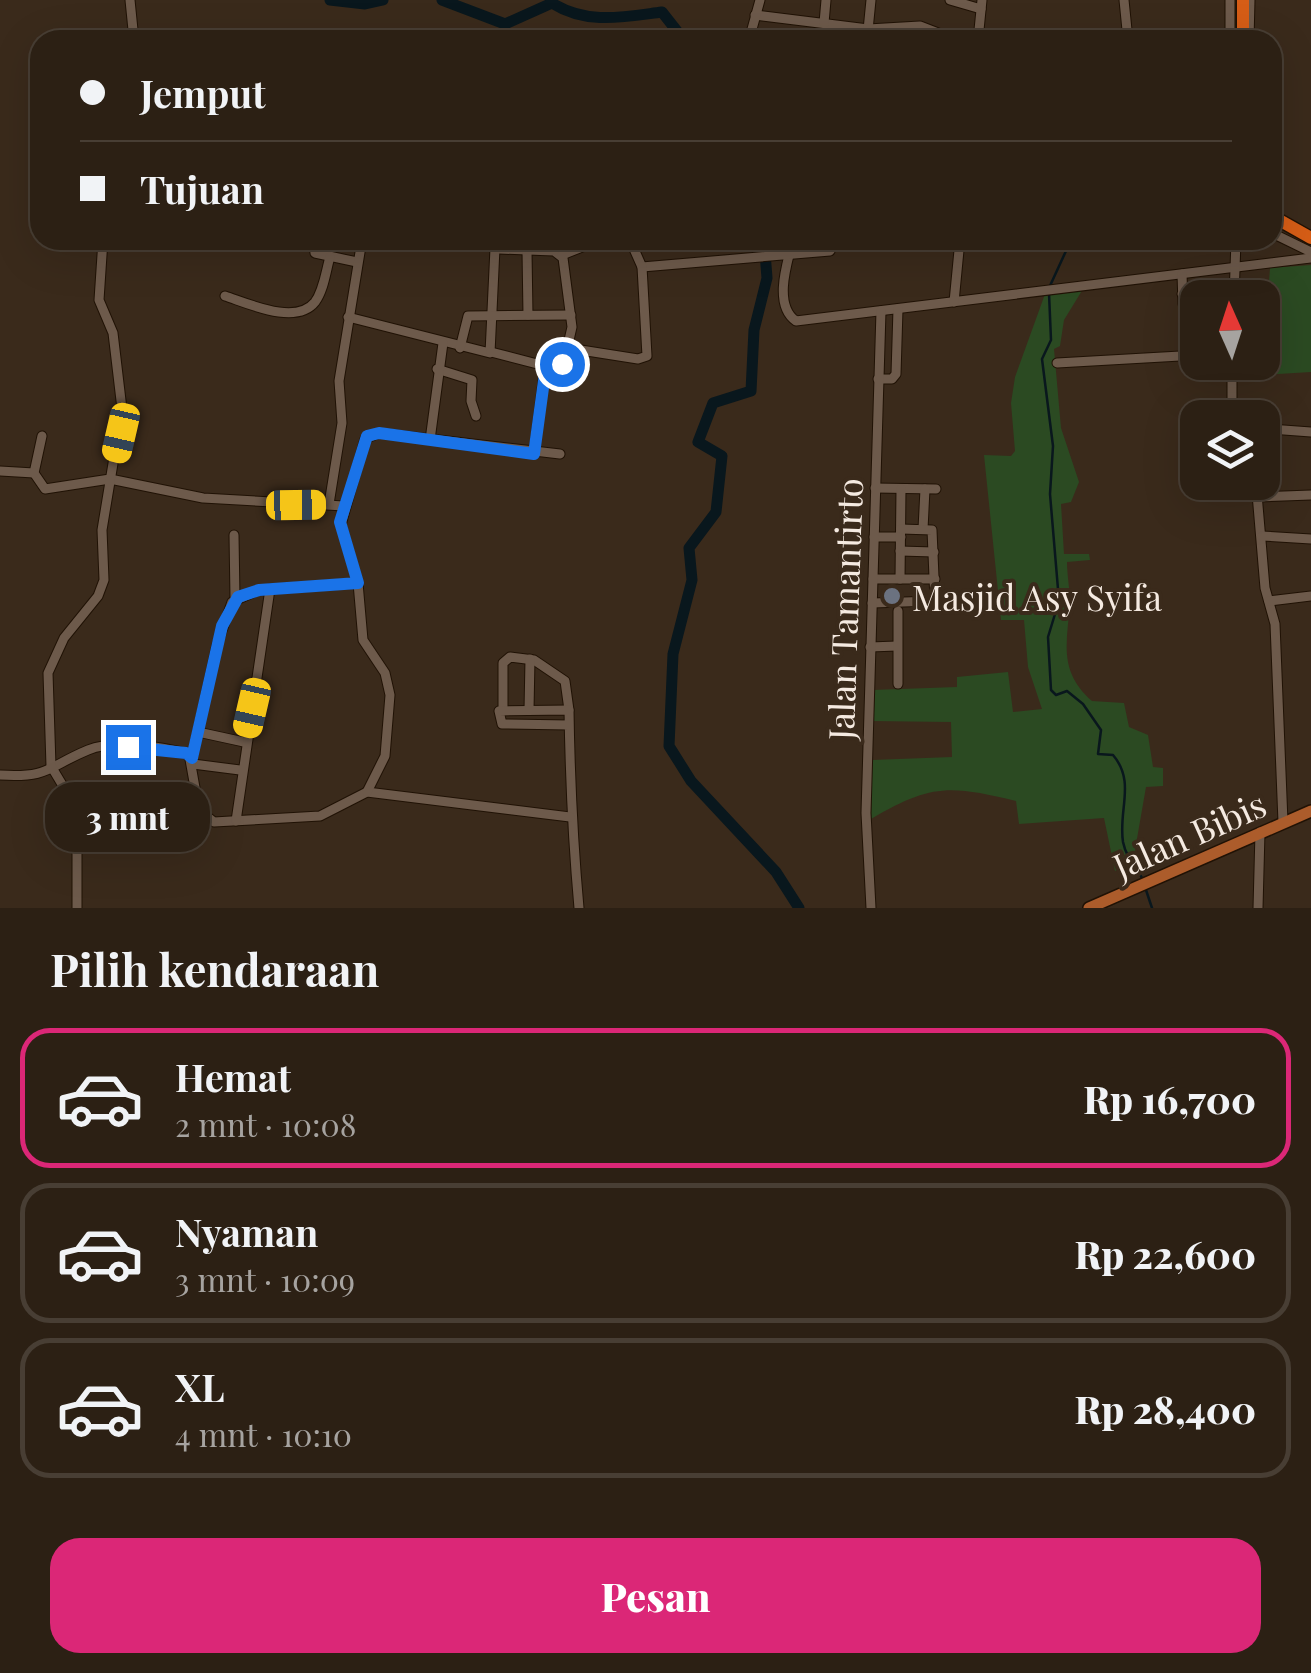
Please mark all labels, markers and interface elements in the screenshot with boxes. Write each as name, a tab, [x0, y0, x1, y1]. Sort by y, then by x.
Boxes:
text: Jemput	[140, 67, 266, 118]
text: Tujuan	[140, 163, 264, 214]
north arrow	[1180, 280, 1280, 380]
map controls	[1180, 280, 1280, 500]
route start	[540, 342, 585, 387]
car	[100, 400, 142, 466]
button: layers	[1180, 400, 1280, 500]
street label: Jalan Tamantirto	[816, 477, 872, 742]
car	[266, 489, 326, 521]
place label: Masjid Asy Syifa	[912, 573, 1162, 620]
marker: Masjid Asy Syifa	[881, 585, 903, 607]
car	[231, 675, 273, 741]
route end	[106, 725, 151, 770]
street label: Jalan Bibis	[1104, 779, 1273, 889]
callout: 3 mnt	[46, 782, 210, 852]
text: 3 mnt	[86, 795, 169, 838]
text: Pilih kendaraan	[50, 938, 379, 998]
text: Hemat	[175, 1051, 291, 1102]
icon: car	[55, 1053, 145, 1143]
text: Rp 16,700	[1083, 1073, 1256, 1124]
text: 2 mnt · 10:08	[175, 1102, 356, 1145]
text: Nyaman	[175, 1206, 318, 1257]
icon: car	[55, 1208, 145, 1298]
text: Rp 22,600	[1074, 1228, 1256, 1279]
text: 3 mnt · 10:09	[175, 1257, 355, 1300]
text: XL	[175, 1361, 224, 1412]
icon: car	[55, 1363, 145, 1453]
text: Rp 28,400	[1075, 1383, 1256, 1434]
text: 4 mnt · 10:10	[175, 1412, 352, 1455]
button: Pesan	[50, 1538, 1261, 1653]

